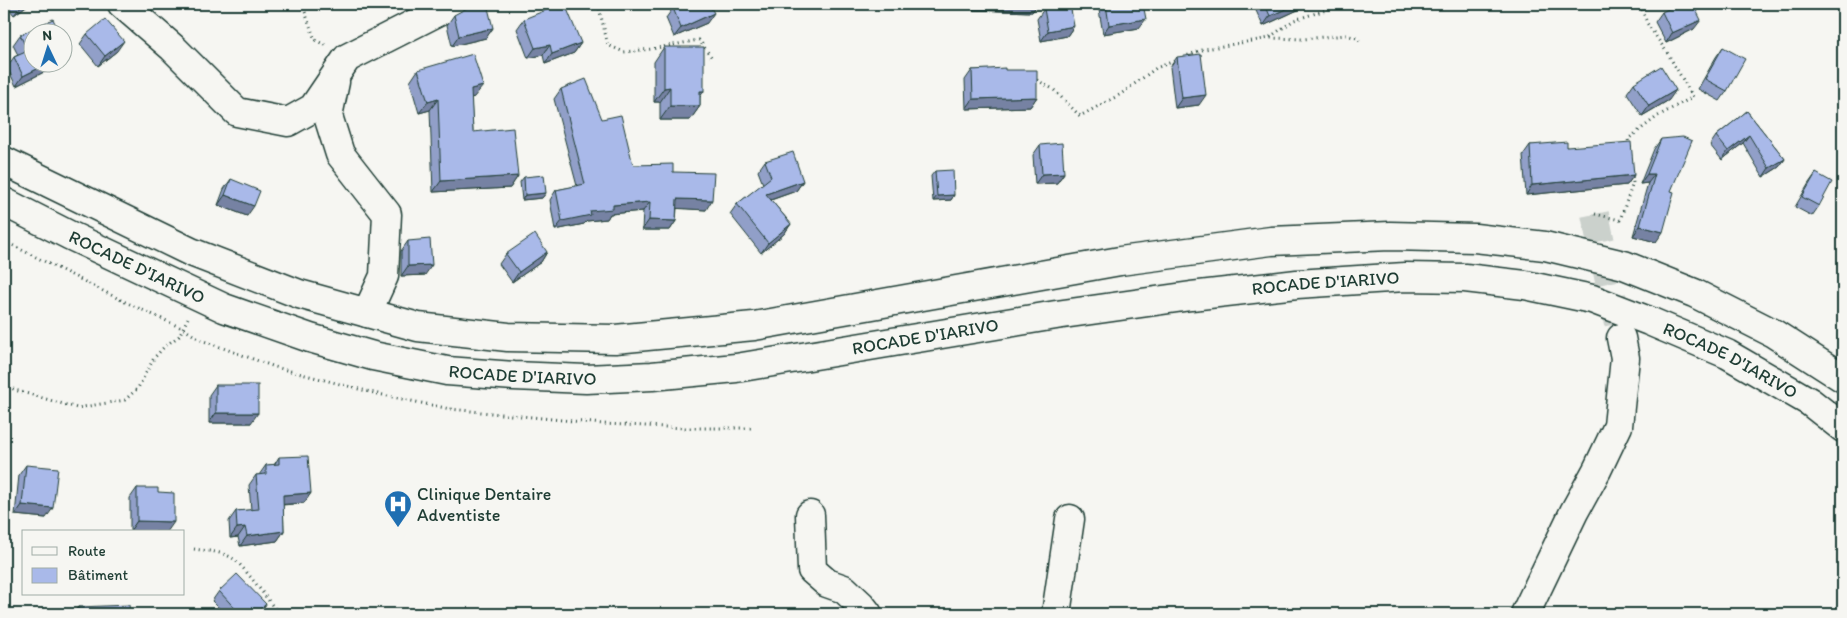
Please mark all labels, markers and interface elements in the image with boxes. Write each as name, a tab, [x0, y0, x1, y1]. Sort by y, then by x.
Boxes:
north arrow	[22, 22, 72, 72]
text: N	[42, 27, 52, 44]
street label: ROCADE D'IARIVO	[65, 225, 209, 309]
street label: ROCADE D'IARIVO	[1251, 266, 1400, 300]
street label: ROCADE D'IARIVO	[851, 314, 1000, 360]
street label: ROCADE D'IARIVO	[1660, 317, 1802, 403]
street label: ROCADE D'IARIVO	[448, 360, 597, 390]
place label: Clinique Dentaire Adventiste	[417, 483, 551, 526]
hospital icon: Clinique Dentaire Adventiste	[383, 489, 413, 528]
legend	[22, 530, 185, 596]
text: Route	[68, 542, 106, 560]
text: Bâtiment	[68, 566, 129, 584]

